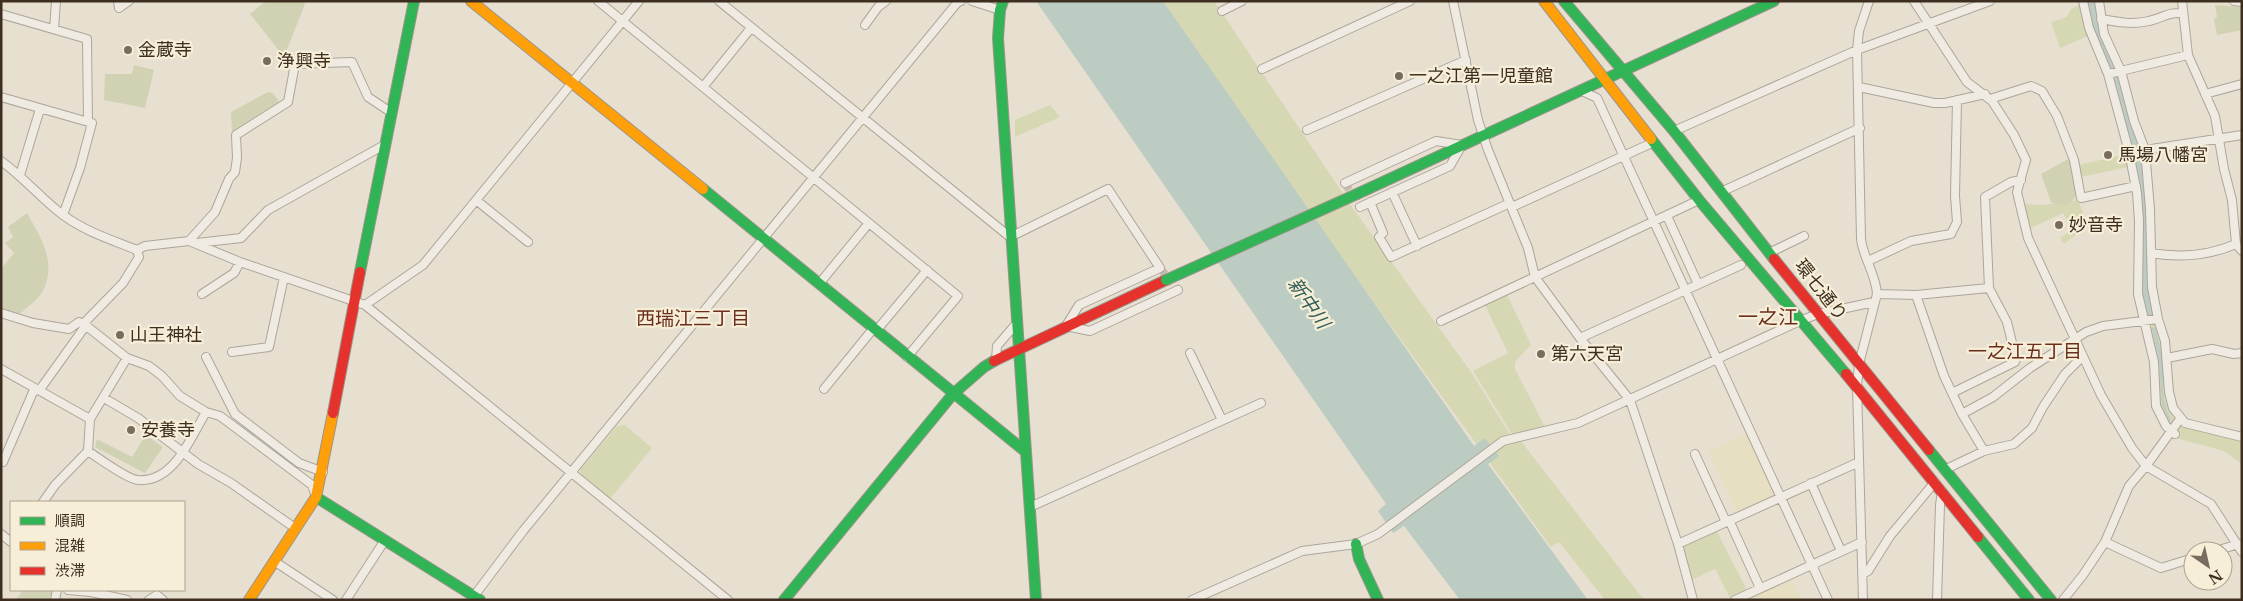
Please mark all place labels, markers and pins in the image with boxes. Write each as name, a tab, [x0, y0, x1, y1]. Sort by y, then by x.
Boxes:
place label: 金蔵寺	[138, 39, 192, 61]
marker: 金蔵寺	[122, 44, 134, 56]
place label: 浄興寺	[277, 50, 331, 72]
marker: 浄興寺	[261, 55, 273, 67]
place label: 一之江第一児童館	[1409, 65, 1553, 87]
marker: 一之江第一児童館	[1393, 70, 1405, 82]
place label: 馬場八幡宮	[2118, 144, 2208, 166]
marker: 馬場八幡宮	[2102, 149, 2114, 161]
place label: 妙音寺	[2069, 214, 2123, 236]
marker: 妙音寺	[2053, 219, 2065, 231]
place label: 山王神社	[130, 324, 202, 346]
marker: 山王神社	[114, 329, 126, 341]
place label: 第六天宮	[1551, 343, 1623, 365]
marker: 第六天宮	[1535, 348, 1547, 360]
place label: 安養寺	[141, 419, 195, 441]
marker: 安養寺	[125, 424, 137, 436]

